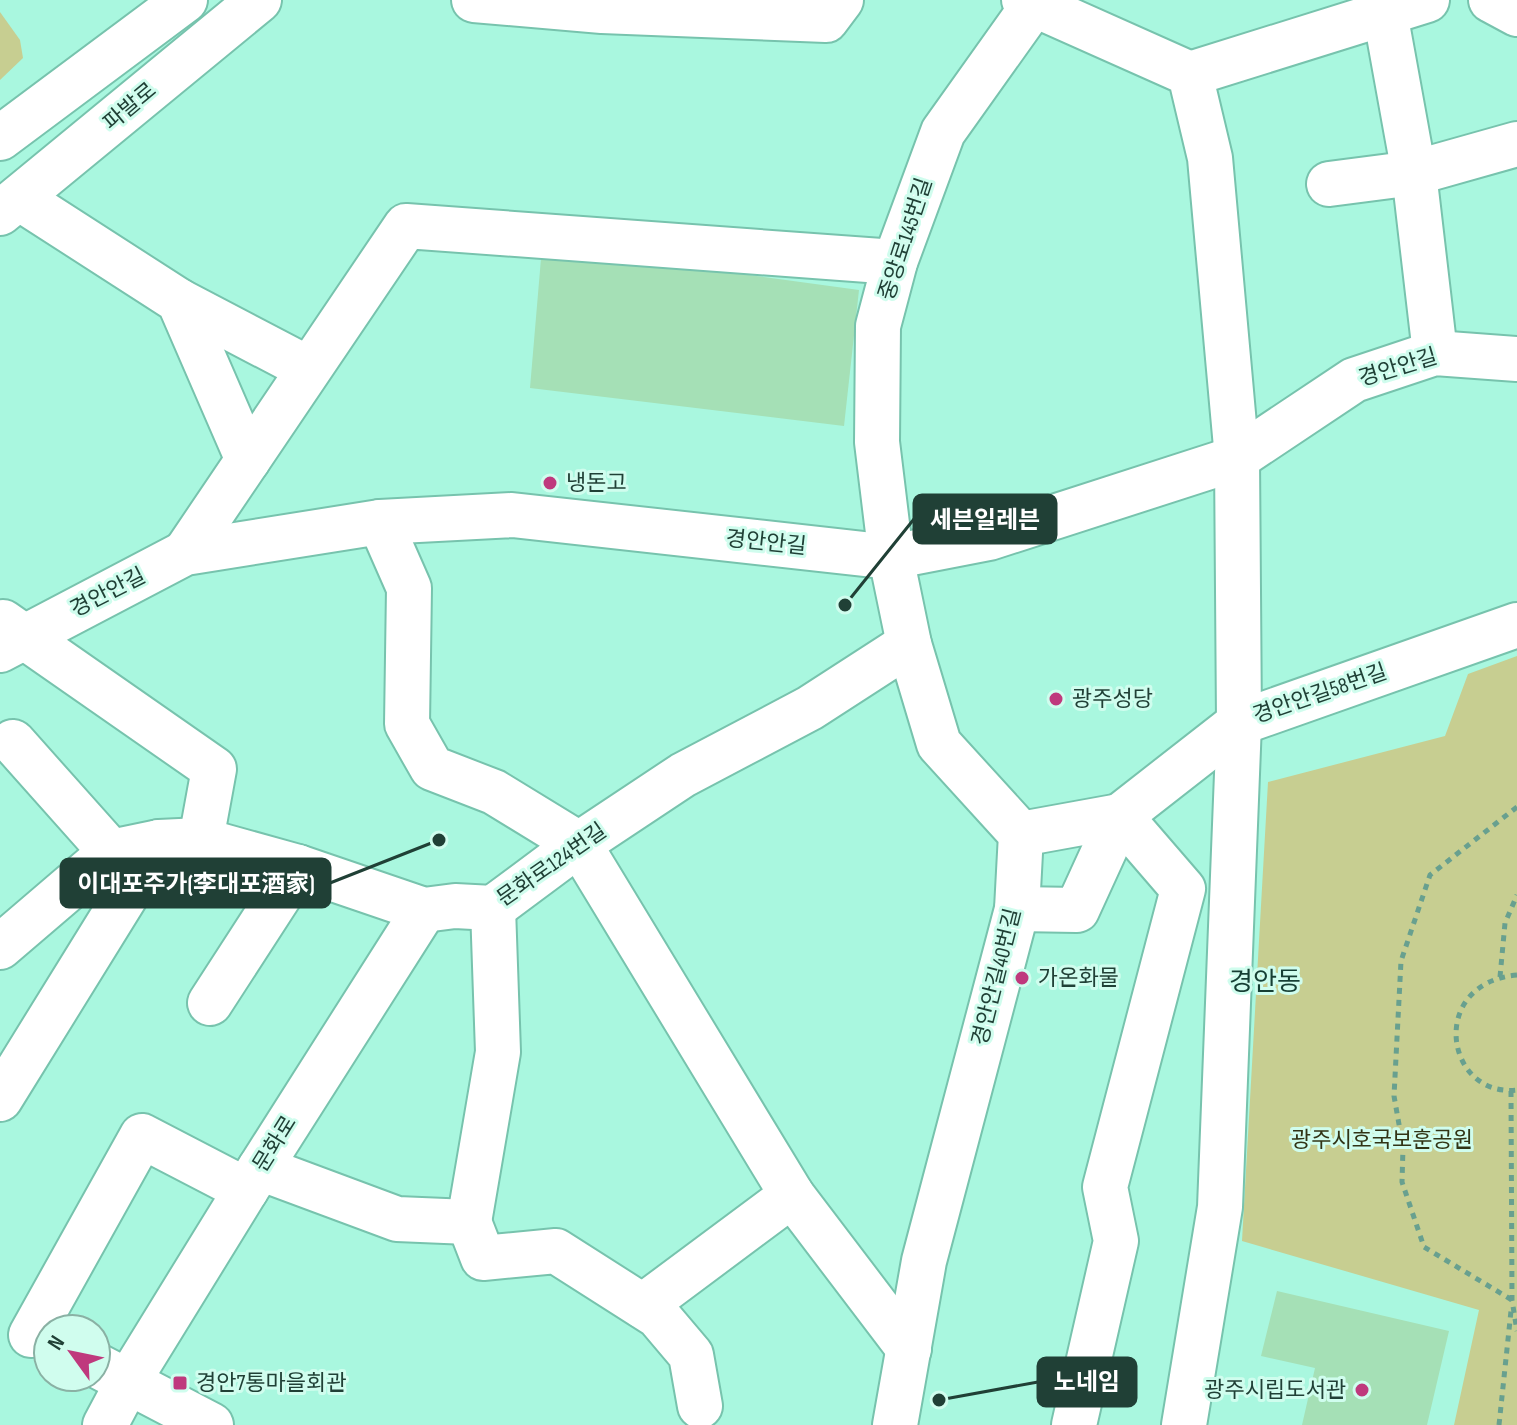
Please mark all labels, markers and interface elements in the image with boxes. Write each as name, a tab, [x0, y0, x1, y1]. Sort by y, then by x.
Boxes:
street label: 파발로	[98, 77, 162, 137]
street label: 중앙로145번길	[874, 174, 938, 304]
street label: 경안안길	[1355, 343, 1441, 393]
place label: 냉돈고	[566, 470, 627, 497]
marker: 냉돈고	[541, 474, 559, 492]
callout: 세븐일레븐	[914, 495, 1056, 543]
text: 세븐일레븐	[930, 506, 1040, 535]
street label: 경안안길	[724, 525, 808, 561]
street label: 경안안길	[66, 563, 150, 623]
street label: 경안안길58번길	[1249, 658, 1391, 730]
place label: 광주성당	[1072, 686, 1153, 713]
marker: 광주성당	[1047, 690, 1065, 708]
street label: 문화로124번길	[492, 817, 612, 913]
callout: 이대포주가(李대포酒家)	[61, 859, 330, 907]
text: 이대포주가(李대포酒家)	[77, 870, 315, 899]
street label: 경안안길40번길	[967, 906, 1027, 1048]
place label: 가온화물	[1038, 965, 1119, 992]
district label: 경안동	[1229, 967, 1301, 998]
marker: 가온화물	[1013, 969, 1031, 987]
street label: 문화로	[247, 1111, 303, 1177]
park label: 광주시호국보훈공원	[1291, 1127, 1473, 1154]
north arrow	[32, 1313, 112, 1393]
text: N	[42, 1331, 71, 1355]
callout: 노네임	[1038, 1358, 1136, 1406]
text: 노네임	[1054, 1368, 1120, 1397]
place label: 경안7통마을회관	[196, 1370, 346, 1397]
marker: 경안7통마을회관	[171, 1374, 189, 1392]
place label: 광주시립도서관	[1204, 1377, 1346, 1404]
marker: 광주시립도서관	[1353, 1381, 1371, 1399]

